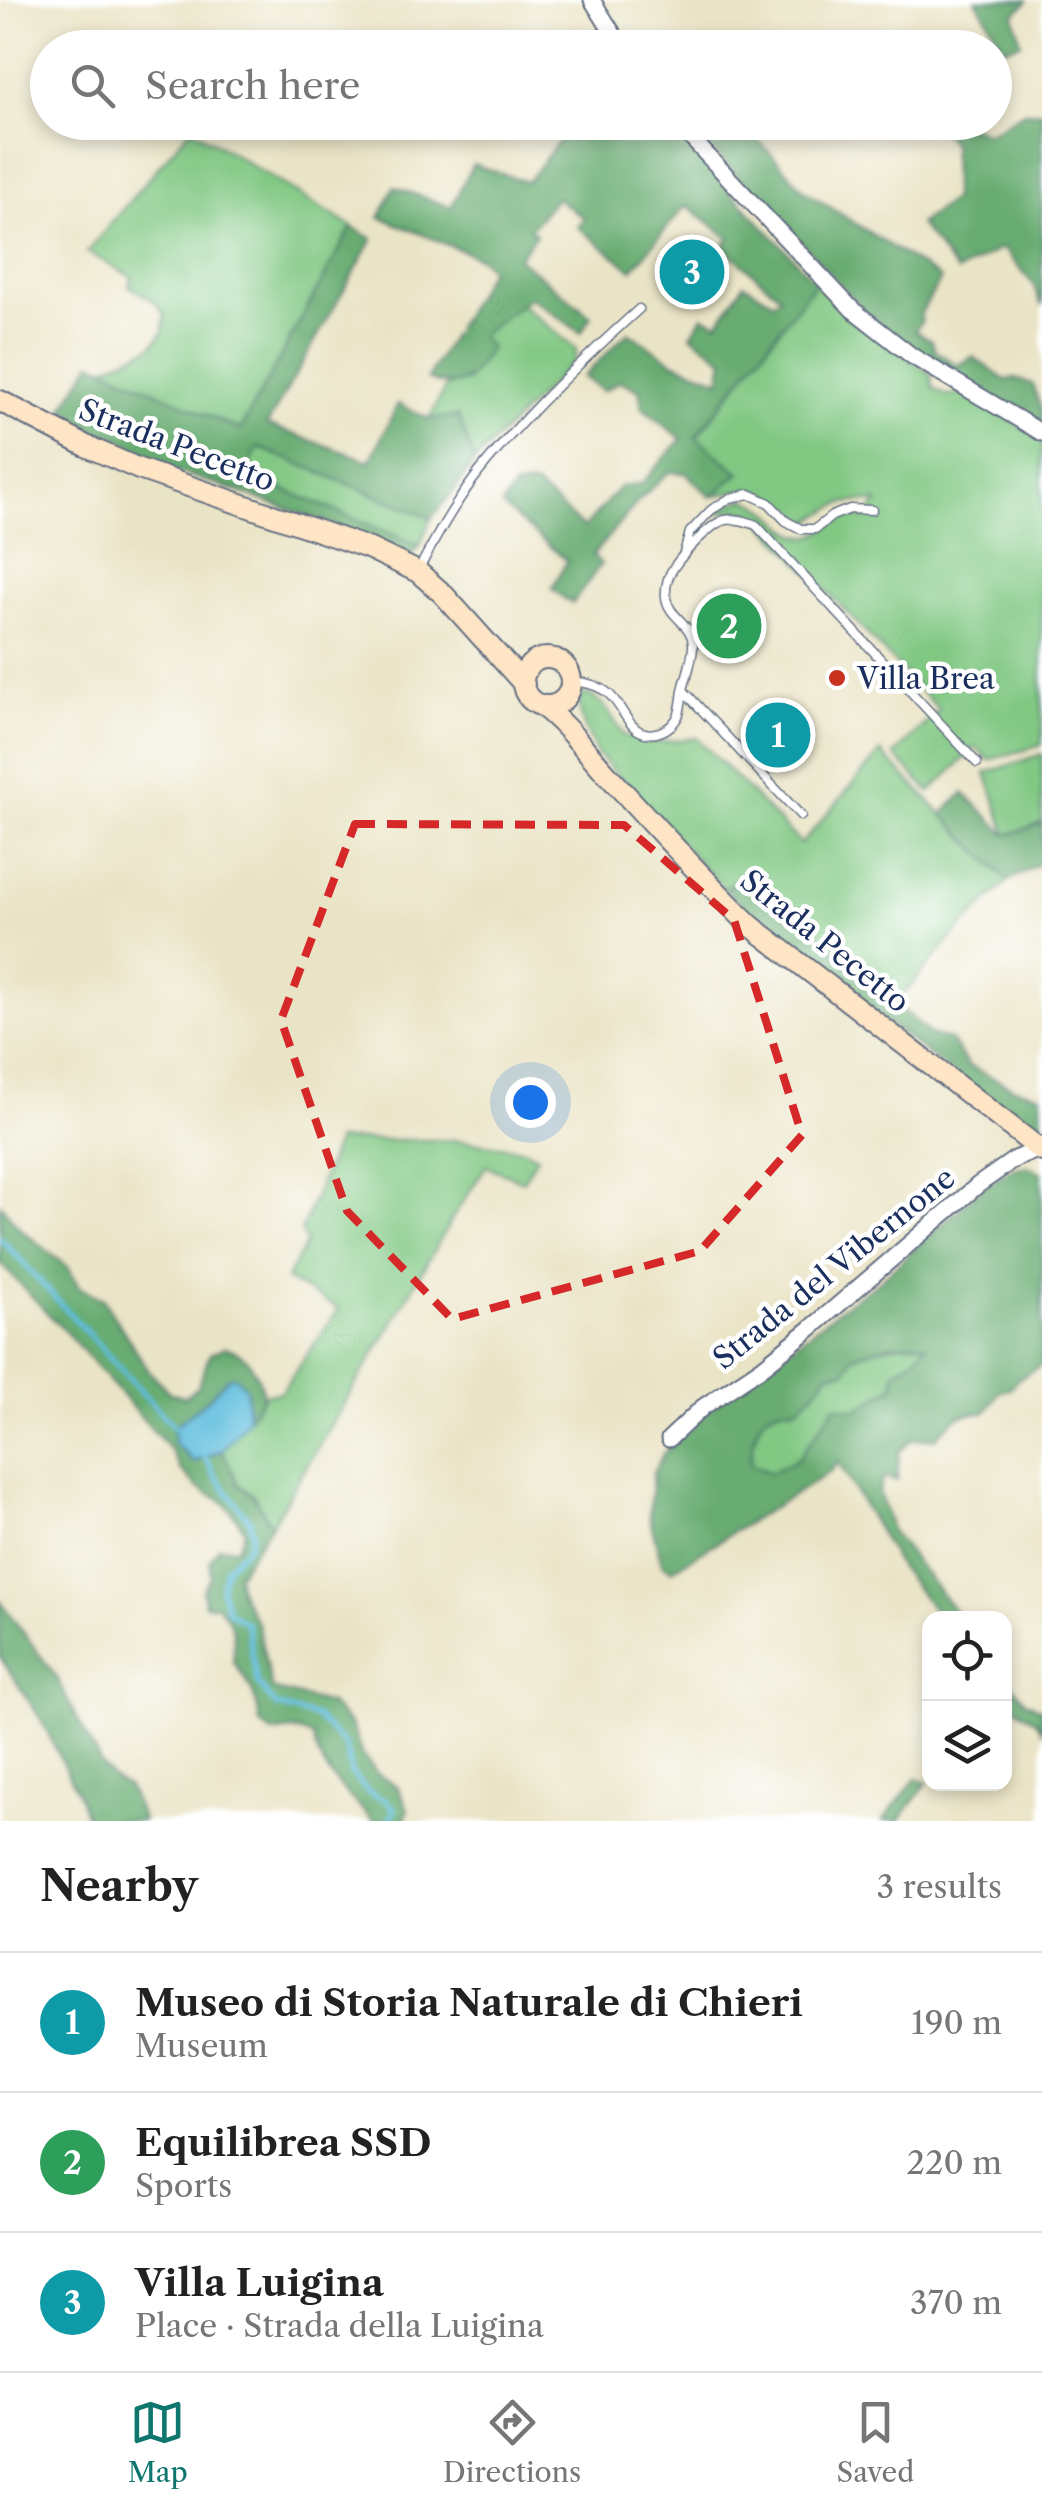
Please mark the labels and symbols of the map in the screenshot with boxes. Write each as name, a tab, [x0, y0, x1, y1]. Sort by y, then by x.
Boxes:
pin: 3	[660, 234, 724, 310]
street label: Strada Pecetto	[74, 391, 280, 499]
pin: 2	[696, 588, 762, 664]
place label: Villa Brea	[856, 660, 995, 697]
marker: Villa Brea	[826, 667, 848, 689]
pin: 1	[746, 698, 810, 772]
street label: Strada Pecetto	[733, 862, 917, 1020]
your location	[505, 1077, 556, 1128]
street label: Strada del Vibernone	[706, 1159, 962, 1377]

